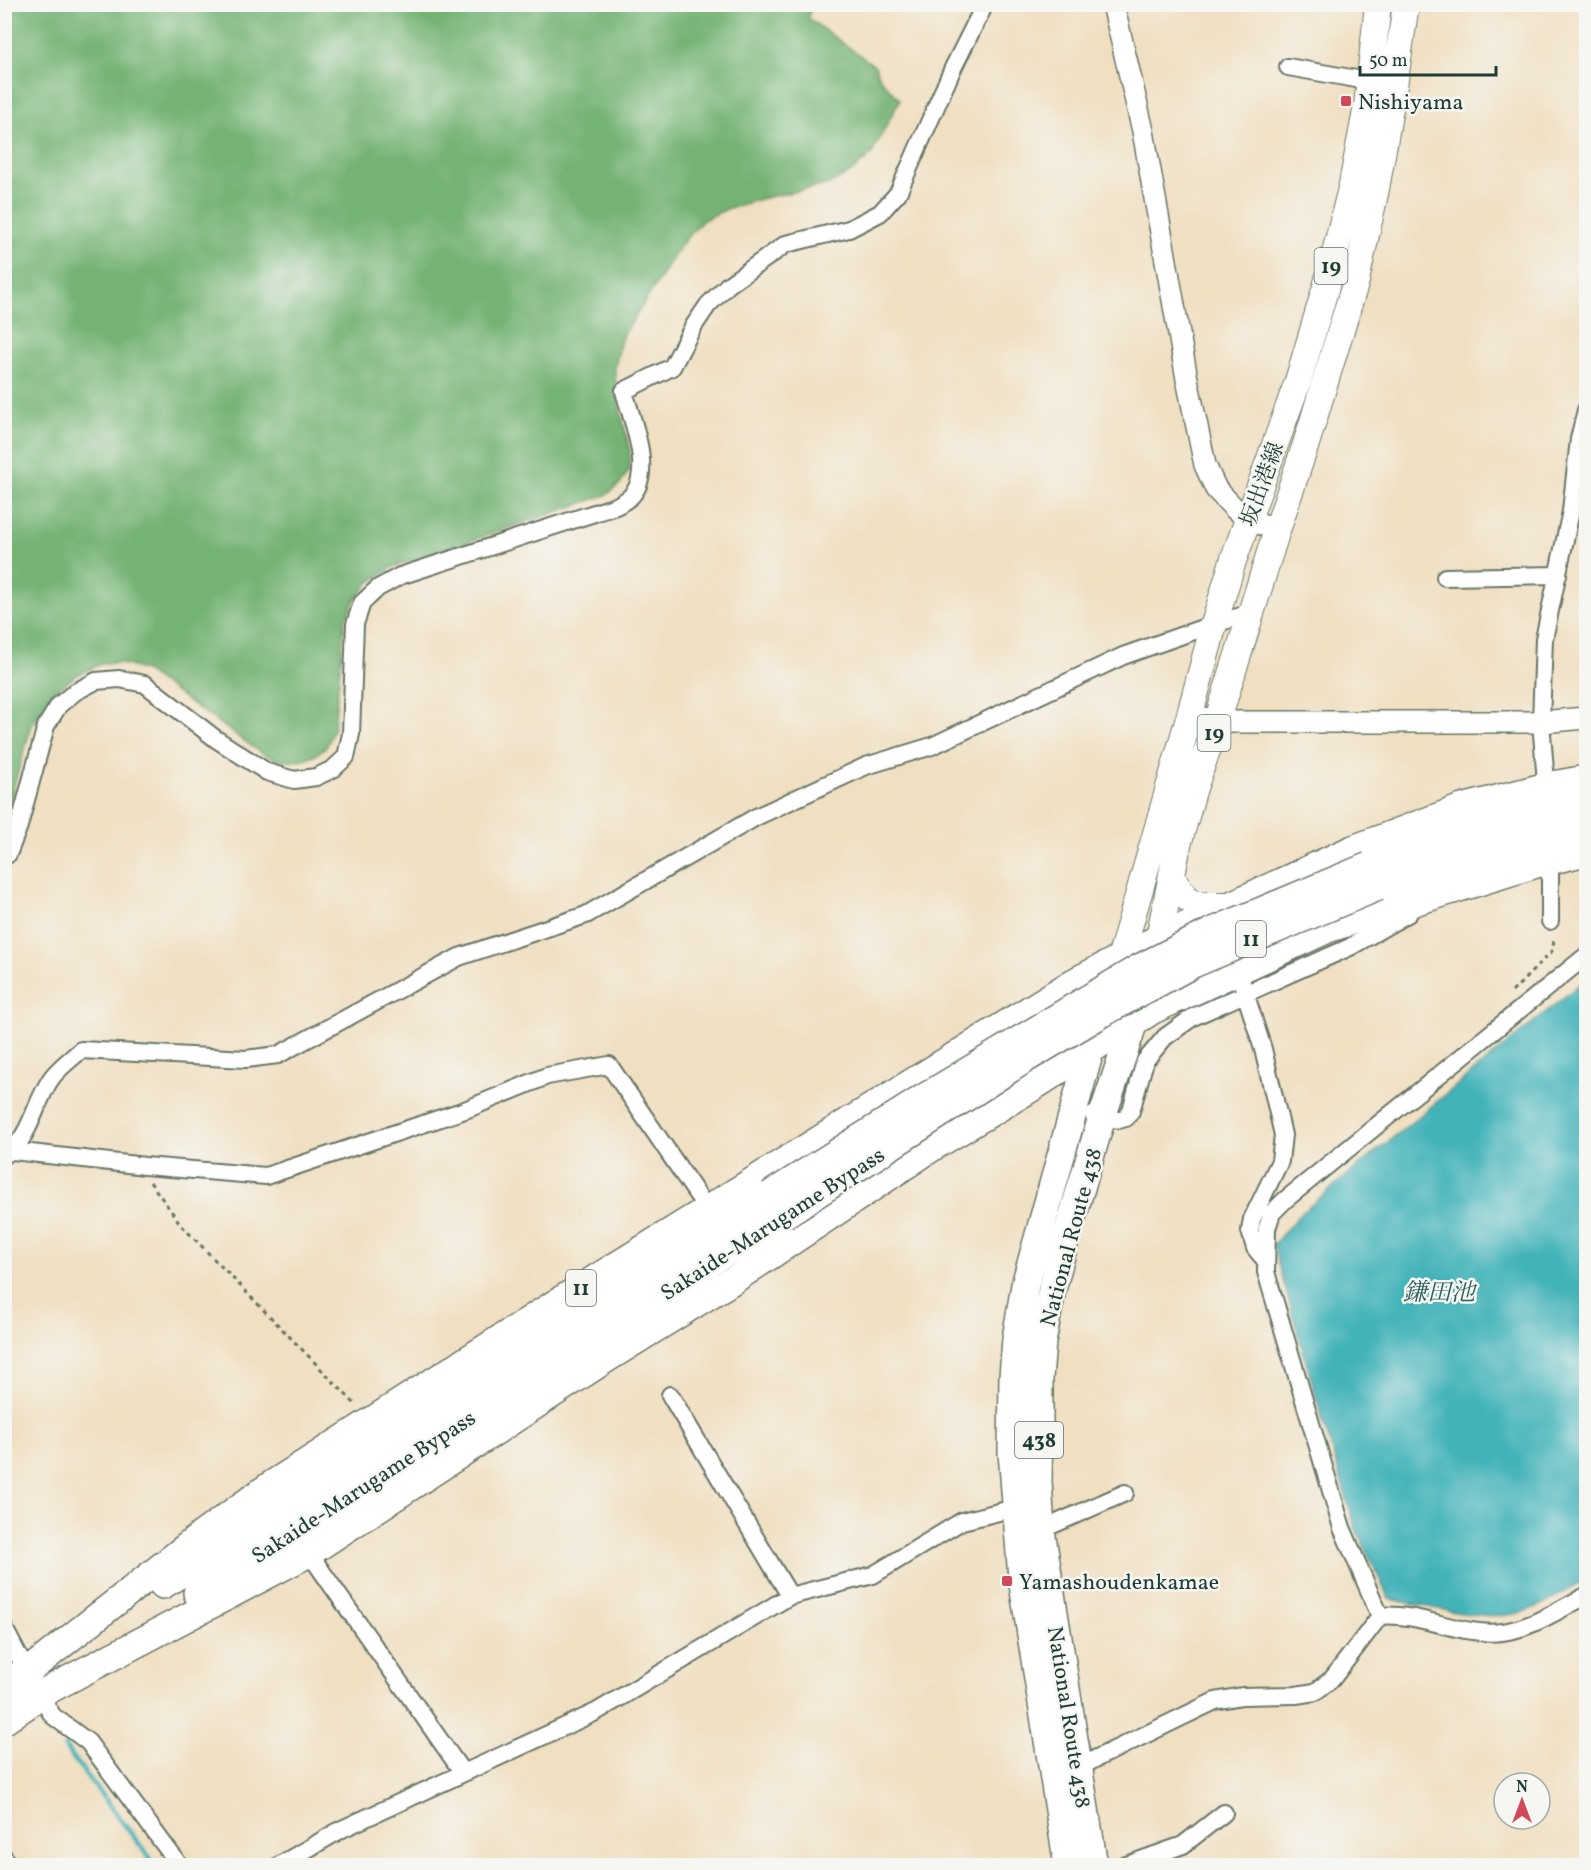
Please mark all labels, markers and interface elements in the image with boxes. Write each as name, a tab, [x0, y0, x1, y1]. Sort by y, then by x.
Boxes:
scale bar	[1360, 39, 1496, 77]
text: 50 m	[1369, 49, 1408, 74]
place label: Nishiyama	[1358, 88, 1463, 119]
marker: Nishiyama	[1339, 94, 1353, 108]
road number: 19	[1314, 248, 1348, 284]
street label: 坂出港線	[1234, 438, 1293, 532]
road number: 19	[1198, 715, 1230, 751]
road number: 11	[1236, 921, 1266, 957]
street label: Sakaide-Marugame Bypass	[655, 1141, 892, 1309]
street label: National Route 438	[1034, 1145, 1111, 1330]
road number: 11	[566, 1270, 596, 1306]
water label: 鎌田池	[1403, 1277, 1478, 1311]
street label: Sakaide-Marugame Bypass	[246, 1404, 483, 1572]
road number: 438	[1015, 1422, 1063, 1458]
place label: Yamashoudenkamae	[1019, 1568, 1219, 1599]
marker: Yamashoudenkamae	[1000, 1574, 1014, 1588]
street label: National Route 438	[1038, 1624, 1097, 1811]
north arrow	[1492, 1771, 1552, 1831]
text: N	[1516, 1777, 1528, 1799]

